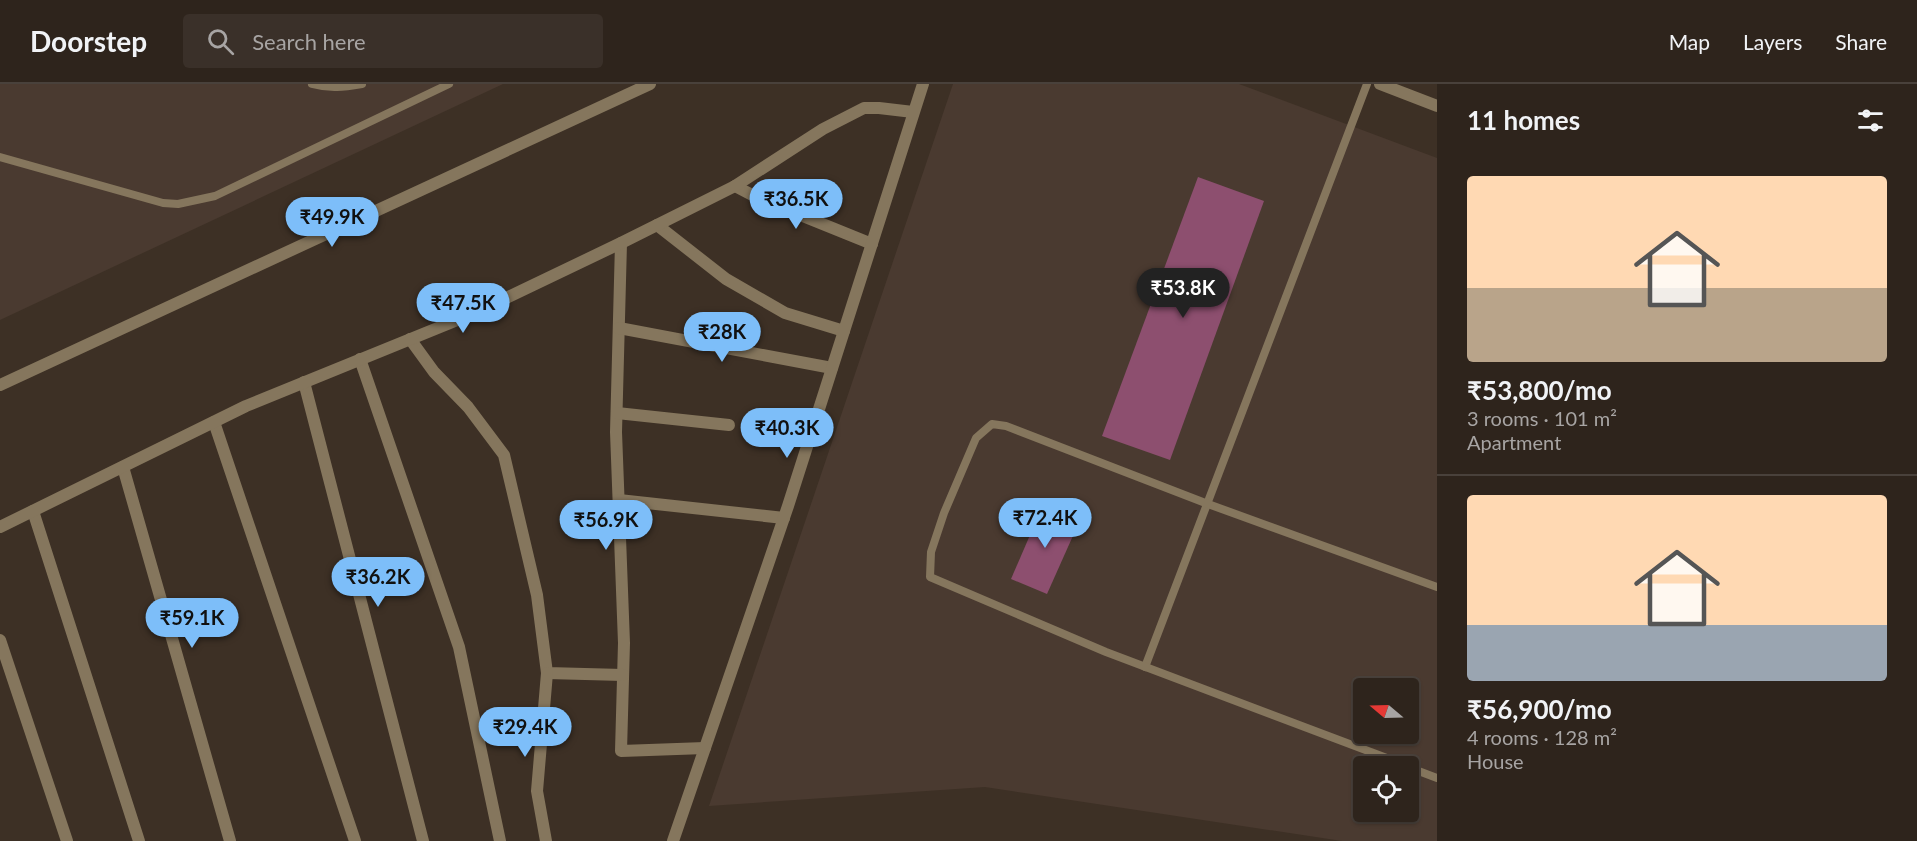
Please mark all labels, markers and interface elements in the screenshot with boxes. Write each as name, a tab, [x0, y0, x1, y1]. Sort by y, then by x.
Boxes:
search box	[183, 14, 603, 68]
text: Doorstep	[30, 24, 147, 58]
icon: search	[204, 25, 237, 58]
text: Search here	[252, 28, 366, 55]
text: Map	[1669, 29, 1710, 54]
text: Layers	[1743, 29, 1802, 54]
text: Share	[1835, 29, 1887, 54]
text: 11 homes	[1467, 104, 1580, 136]
icon: filters	[1854, 104, 1887, 137]
pin: ₹36.5K	[747, 179, 845, 230]
text: ₹36.5K	[764, 186, 828, 210]
pin: ₹49.9K	[283, 197, 381, 248]
text: ₹49.9K	[300, 204, 364, 228]
icon: home	[1623, 215, 1731, 323]
pin: ₹53.8K	[1134, 268, 1232, 319]
text: ₹53.8K	[1151, 275, 1215, 299]
pin: ₹47.5K	[414, 283, 512, 334]
text: ₹47.5K	[431, 290, 495, 314]
pin: ₹28K	[686, 312, 758, 363]
text: ₹28K	[698, 319, 746, 343]
text: ₹53,800/mo	[1467, 374, 1612, 406]
text: 3 rooms · 101 m²	[1467, 406, 1617, 430]
pin: ₹40.3K	[738, 408, 836, 459]
text: ₹40.3K	[755, 415, 819, 439]
text: Apartment	[1467, 430, 1561, 454]
pin: ₹72.4K	[996, 498, 1094, 549]
pin: ₹56.9K	[557, 500, 655, 551]
text: ₹72.4K	[1013, 505, 1077, 529]
text: ₹56.9K	[574, 507, 638, 531]
icon: home	[1623, 534, 1731, 642]
pin: ₹36.2K	[329, 557, 427, 608]
text: ₹36.2K	[346, 564, 410, 588]
pin: ₹59.1K	[143, 598, 241, 649]
text: ₹59.1K	[160, 605, 224, 629]
north arrow	[1353, 678, 1419, 744]
map controls	[1353, 678, 1419, 822]
text: ₹56,900/mo	[1467, 693, 1612, 725]
pin: ₹29.4K	[476, 707, 574, 758]
text: ₹29.4K	[493, 714, 557, 738]
text: 4 rooms · 128 m²	[1467, 725, 1617, 749]
text: House	[1467, 749, 1524, 773]
button: locate	[1353, 756, 1419, 822]

